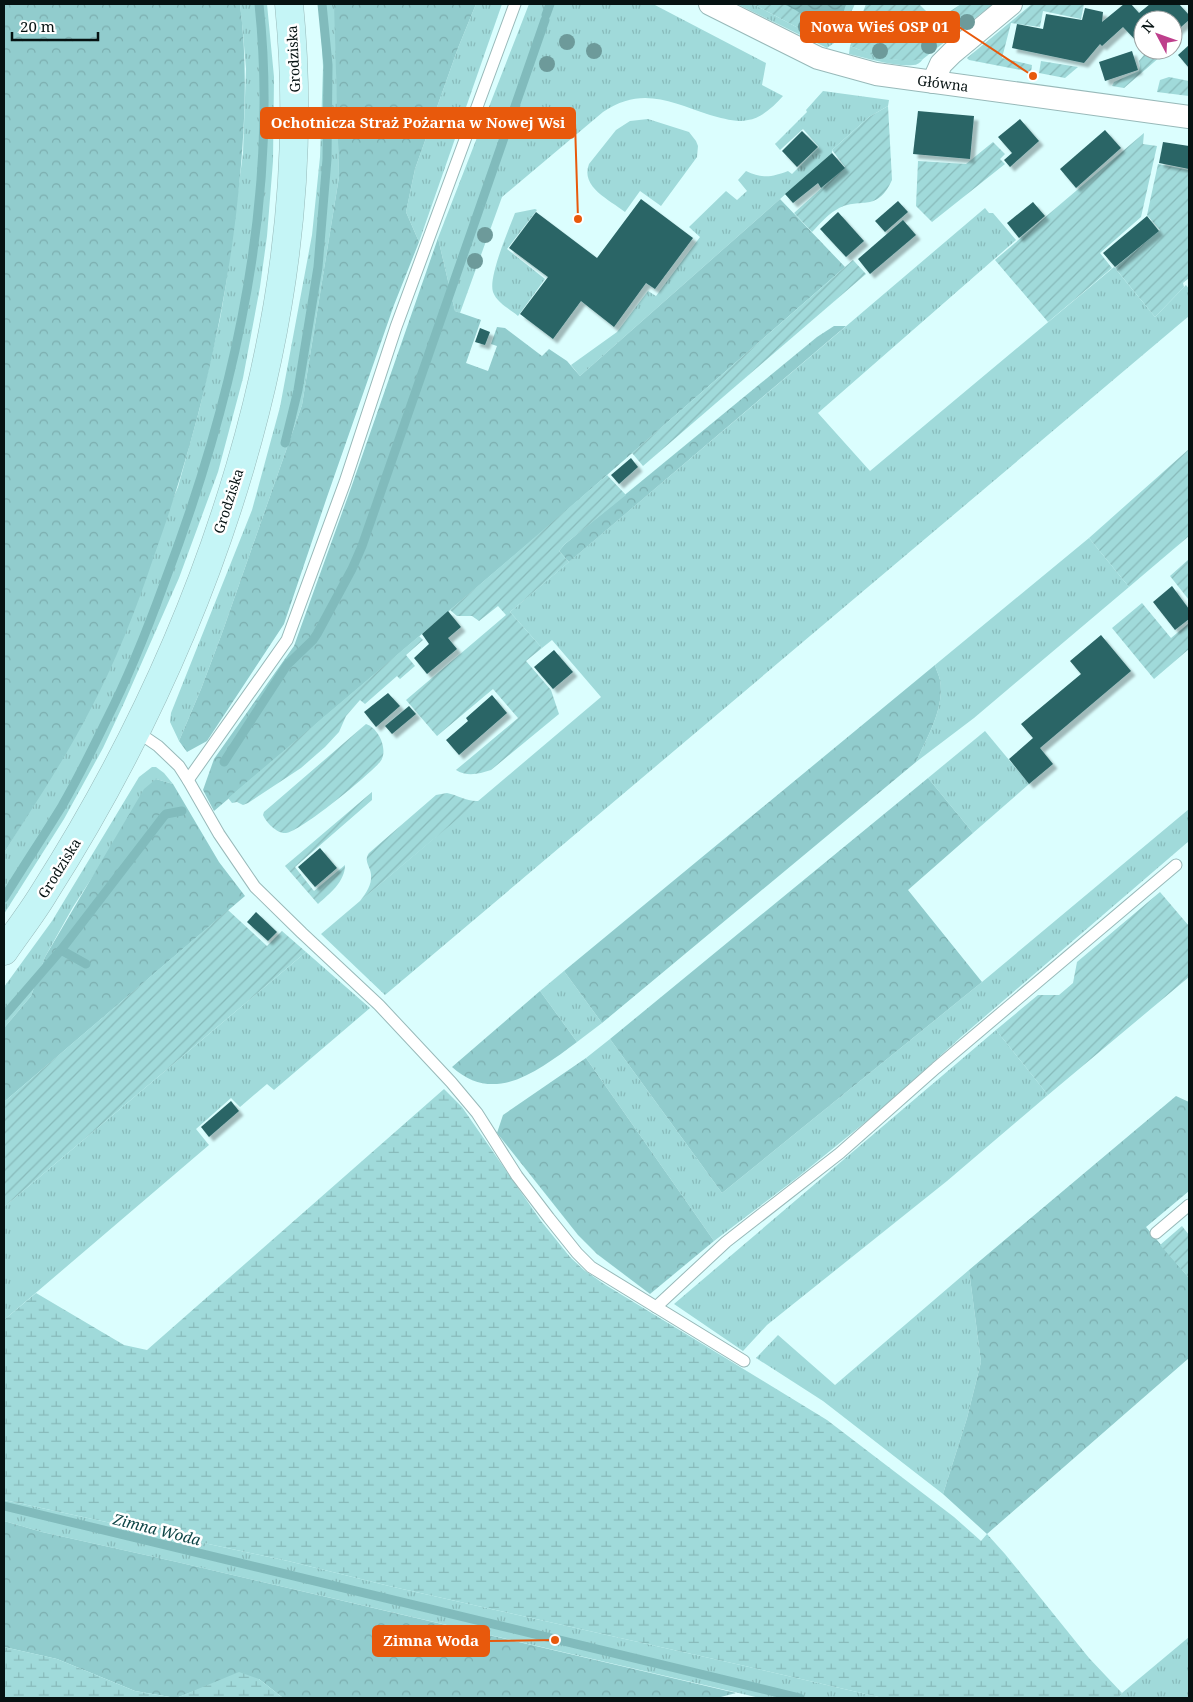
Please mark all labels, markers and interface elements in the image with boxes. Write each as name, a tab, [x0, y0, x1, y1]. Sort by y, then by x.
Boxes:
scale bar	[12, 10, 99, 42]
north arrow	[1133, 10, 1183, 60]
callout: Nowa Wieś OSP 01	[801, 12, 959, 42]
text: 20 m	[20, 16, 55, 36]
text: Nowa Wieś OSP 01	[811, 16, 949, 36]
text: N	[1137, 16, 1159, 37]
street label: Grodziska	[282, 25, 304, 93]
street label: Główna	[916, 70, 970, 96]
callout: Ochotnicza Straż Pożarna w Nowej Wsi	[261, 108, 575, 138]
text: Ochotnicza Straż Pożarna w Nowej Wsi	[271, 112, 566, 132]
street label: Grodziska	[209, 466, 247, 536]
street label: Grodziska	[33, 834, 85, 902]
water label: Zimna Woda	[110, 1508, 203, 1550]
callout: Zimna Woda	[373, 1626, 489, 1656]
text: Zimna Woda	[383, 1630, 479, 1650]

